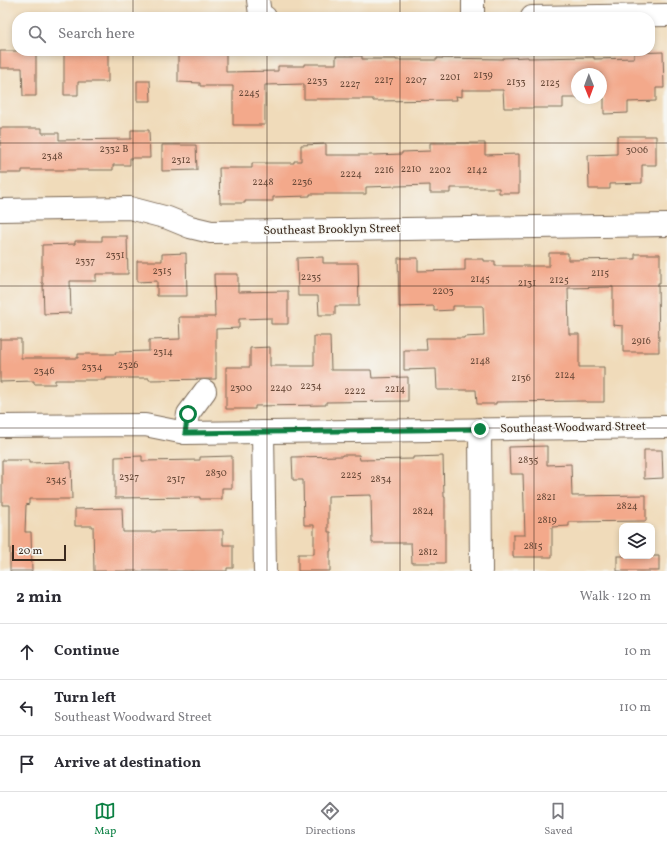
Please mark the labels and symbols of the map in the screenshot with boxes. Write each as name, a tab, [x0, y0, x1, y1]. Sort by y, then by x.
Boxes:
house number: 2139	[473, 68, 493, 82]
north arrow	[571, 68, 607, 104]
house number: 2201	[440, 70, 460, 84]
house number: 2217	[374, 73, 394, 87]
house number: 2207	[405, 73, 427, 87]
house number: 2233	[307, 74, 327, 88]
house number: 2133	[506, 75, 526, 89]
house number: 2125	[540, 76, 560, 90]
house number: 2227	[340, 77, 361, 91]
house number: 2245	[239, 86, 260, 100]
house number: 2332 B	[100, 142, 128, 156]
house number: 3006	[626, 143, 648, 157]
house number: 2348	[41, 149, 63, 163]
house number: 2312	[171, 153, 191, 167]
house number: 2210	[401, 162, 421, 176]
house number: 2216	[374, 163, 394, 177]
house number: 2202	[429, 163, 451, 177]
house number: 2142	[467, 163, 487, 177]
house number: 2224	[340, 167, 362, 181]
house number: 2248	[252, 175, 274, 189]
house number: 2236	[292, 175, 312, 189]
street label: Southeast Brooklyn Street	[263, 221, 401, 239]
house number: 2331	[105, 248, 125, 262]
house number: 2337	[75, 254, 95, 268]
house number: 2315	[153, 264, 172, 278]
house number: 2115	[591, 266, 609, 280]
house number: 2235	[301, 270, 321, 284]
house number: 2145	[470, 272, 490, 286]
house number: 2125	[549, 273, 569, 287]
house number: 2131	[518, 276, 536, 290]
house number: 2203	[432, 284, 454, 298]
house number: 2916	[631, 334, 651, 348]
house number: 2314	[153, 345, 173, 359]
house number: 2148	[470, 354, 490, 368]
house number: 2326	[118, 358, 138, 372]
house number: 2334	[81, 360, 103, 374]
house number: 2346	[33, 364, 55, 378]
house number: 2124	[555, 368, 575, 382]
house number: 2136	[511, 371, 531, 385]
house number: 2234	[300, 379, 322, 393]
house number: 2300	[230, 381, 252, 395]
house number: 2240	[270, 381, 292, 395]
house number: 2214	[385, 382, 405, 396]
house number: 2222	[344, 384, 366, 398]
route start	[179, 405, 197, 423]
street label: Southeast Woodward Street	[500, 419, 646, 437]
route end	[471, 420, 489, 438]
house number: 2835	[518, 453, 538, 467]
house number: 2830	[205, 466, 227, 480]
house number: 2225	[341, 468, 362, 482]
house number: 2327	[119, 470, 139, 484]
house number: 2317	[167, 472, 186, 486]
house number: 2834	[370, 472, 392, 486]
house number: 2345	[46, 473, 67, 487]
house number: 2821	[536, 490, 556, 504]
house number: 2824	[616, 499, 638, 513]
house number: 2824	[412, 504, 434, 518]
house number: 2819	[537, 513, 557, 527]
house number: 2815	[523, 539, 543, 553]
scale bar	[12, 543, 66, 562]
house number: 2812	[418, 545, 438, 559]

